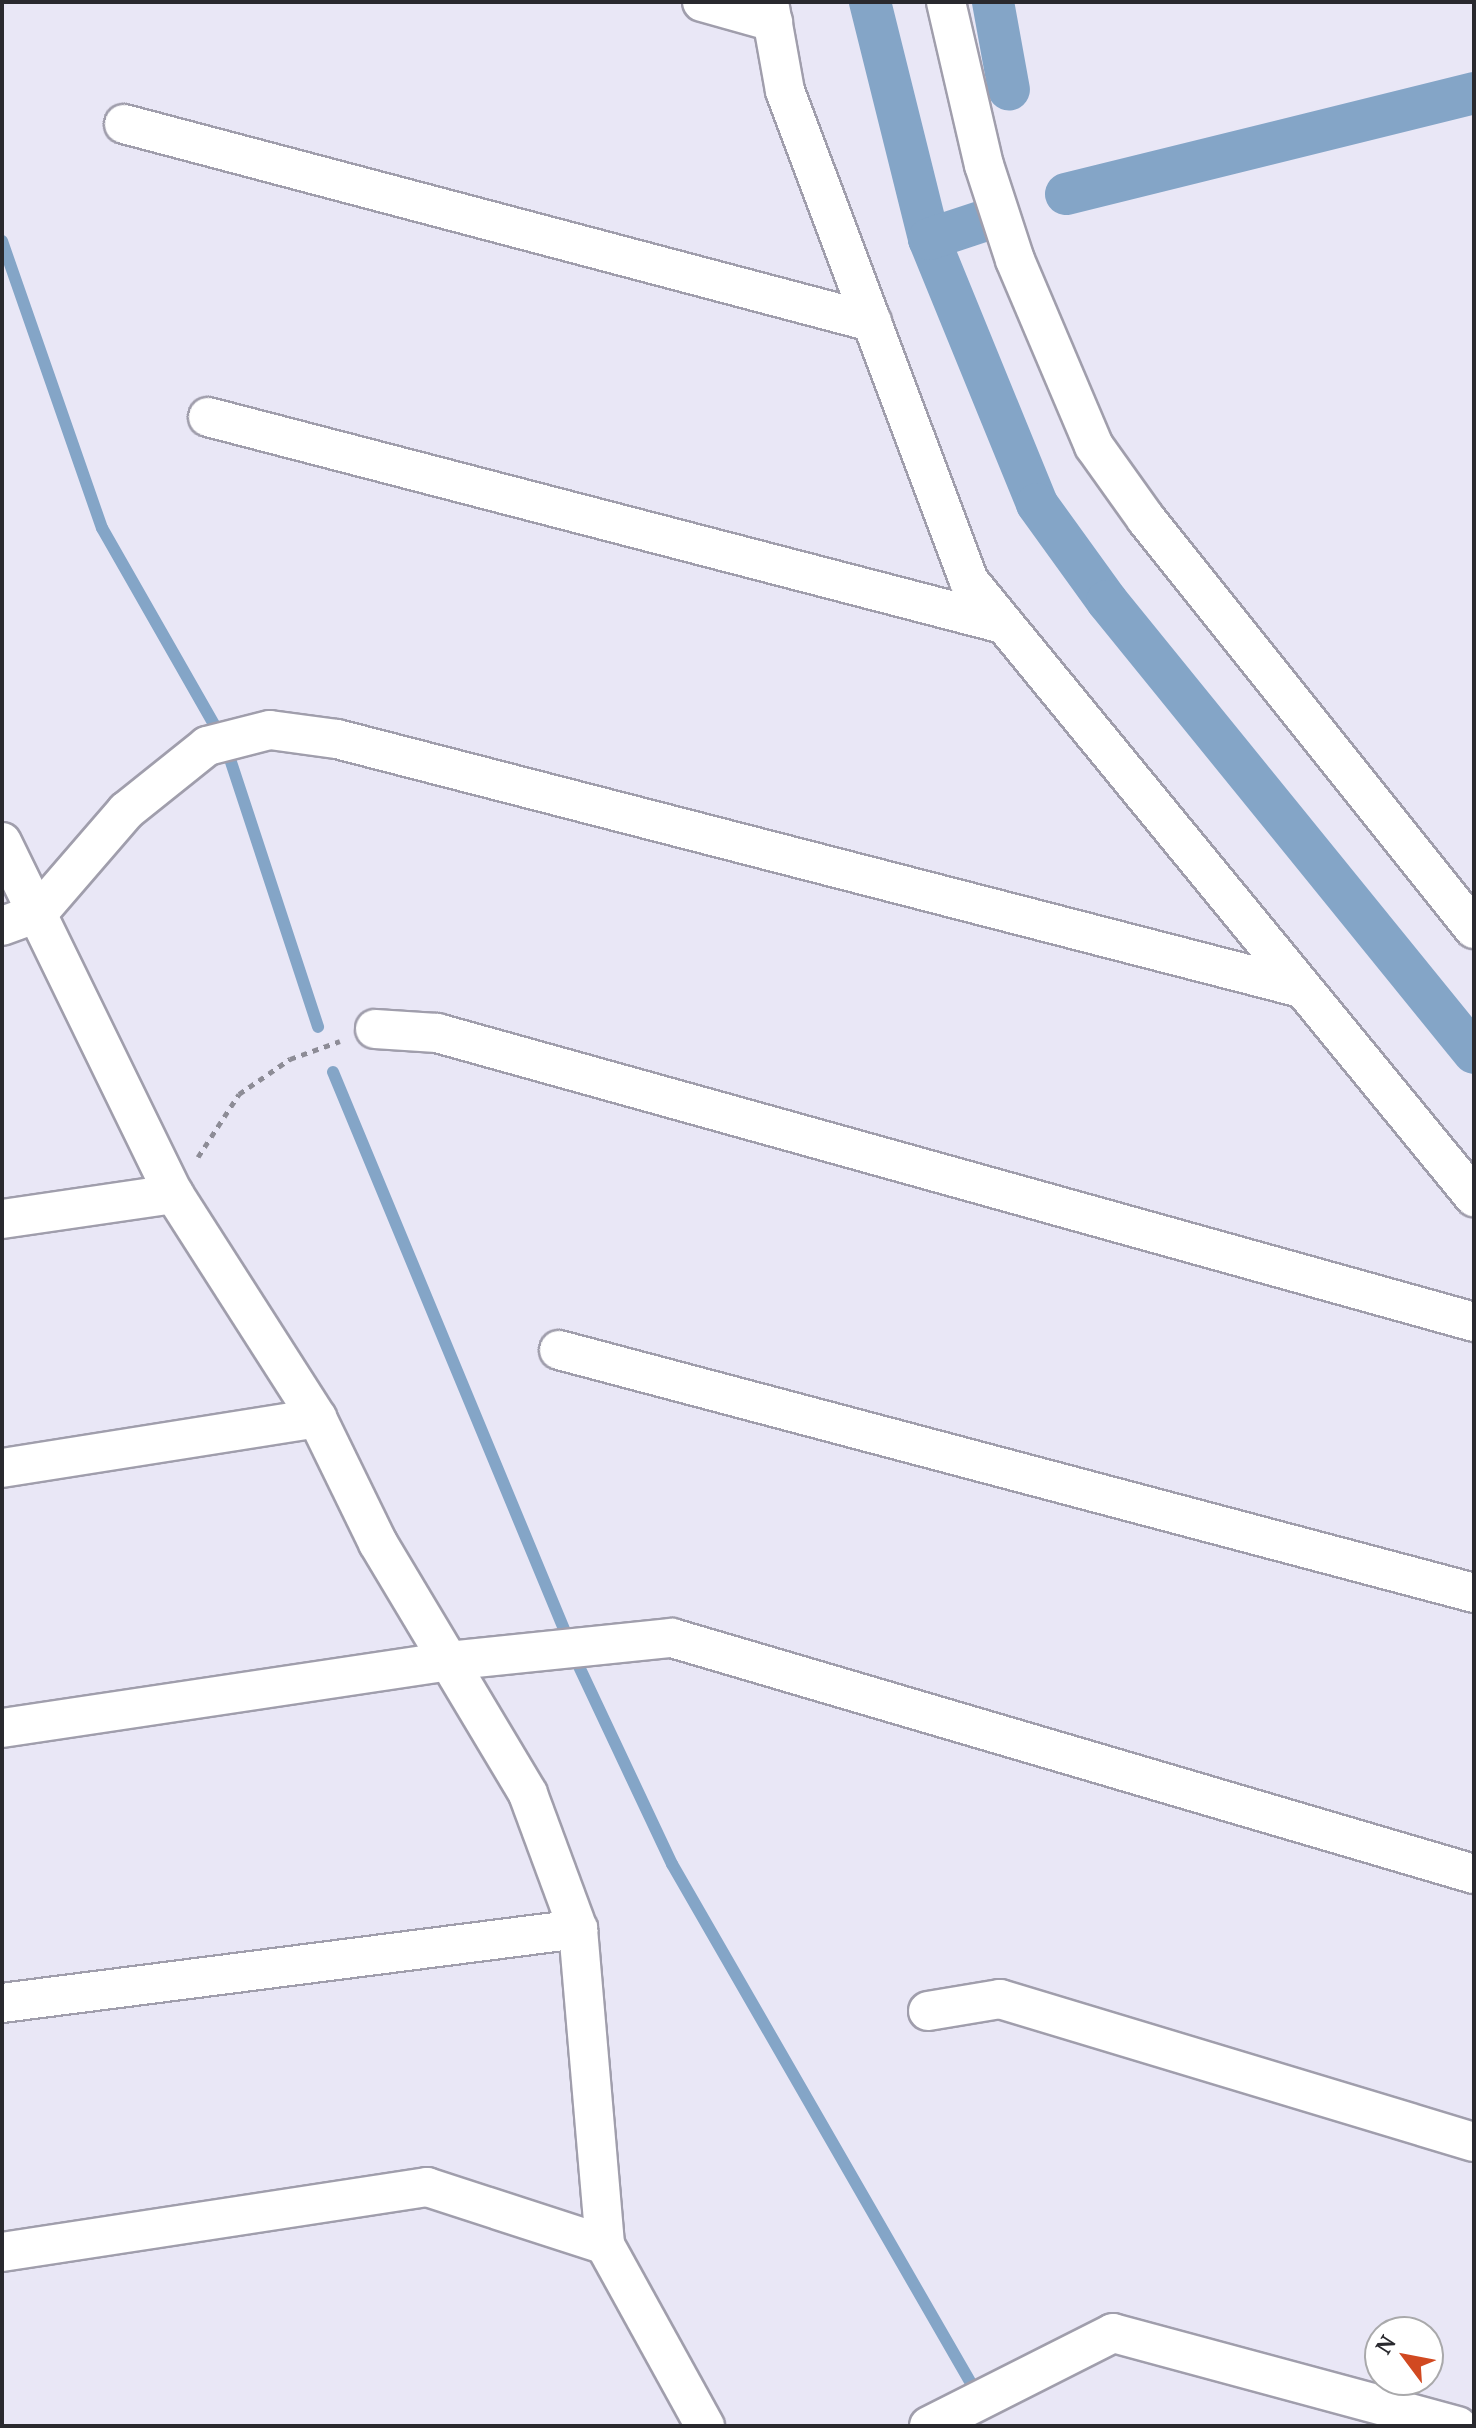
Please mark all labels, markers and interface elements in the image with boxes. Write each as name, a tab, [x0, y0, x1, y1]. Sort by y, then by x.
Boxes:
north arrow	[1364, 2316, 1444, 2396]
text: N	[1368, 2329, 1402, 2359]

